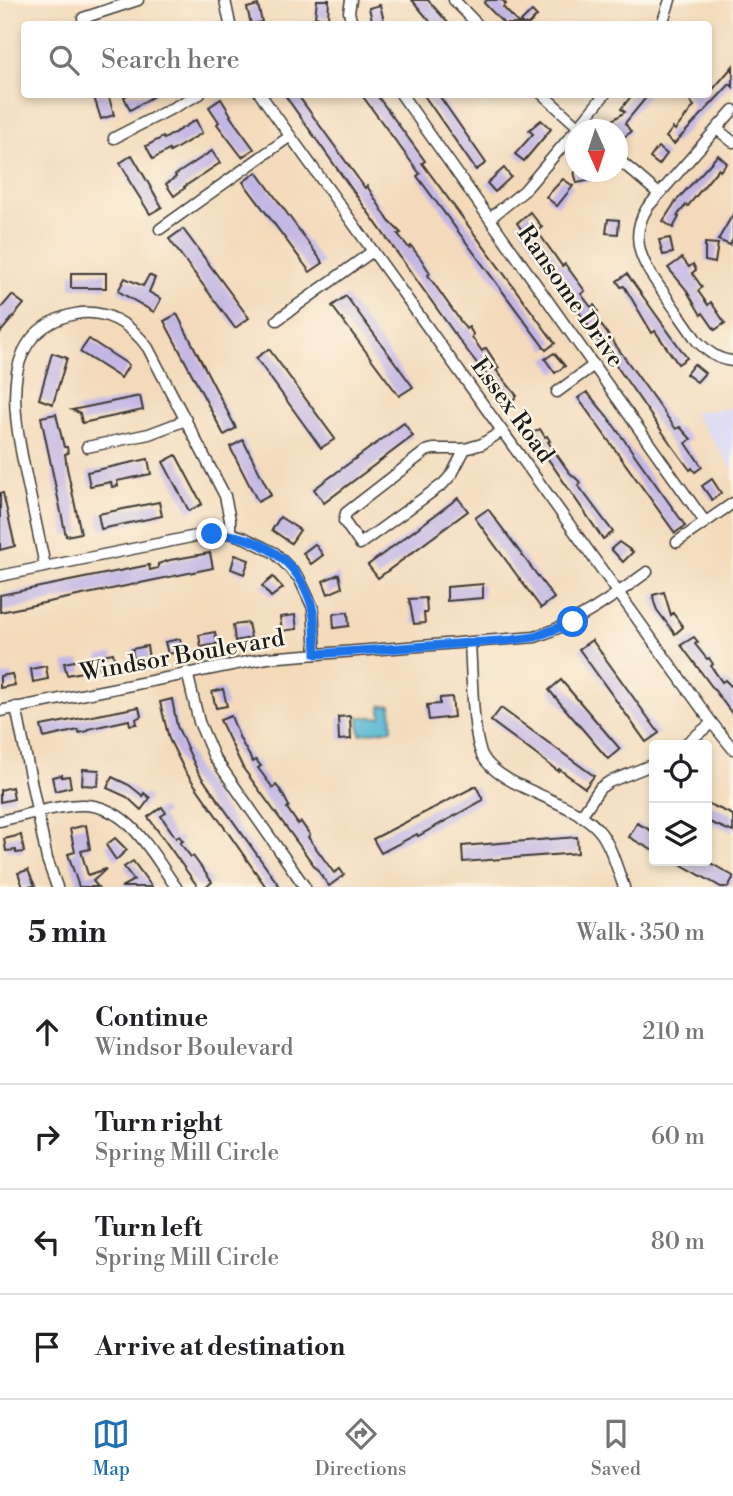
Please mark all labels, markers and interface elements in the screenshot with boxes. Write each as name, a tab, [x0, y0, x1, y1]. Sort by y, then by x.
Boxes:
search box	[21, 21, 712, 98]
icon: search	[45, 41, 83, 79]
text: Search here	[101, 44, 240, 76]
north arrow	[565, 119, 628, 182]
street label: Ransome Drive	[510, 220, 630, 373]
street label: Essex Road	[464, 352, 561, 469]
route end	[196, 518, 227, 549]
route start	[557, 606, 588, 637]
street label: Windsor Boulevard	[77, 623, 287, 689]
map controls	[649, 740, 712, 866]
button: locate	[649, 740, 712, 803]
button: layers	[649, 803, 712, 866]
text: 5 min	[28, 914, 107, 952]
text: Walk · 350 m	[576, 919, 705, 947]
text: Continue	[95, 1002, 208, 1034]
icon: ahead	[28, 1013, 66, 1051]
text: 210 m	[642, 1018, 705, 1046]
text: Windsor Boulevard	[95, 1034, 293, 1062]
text: Turn right	[95, 1107, 223, 1139]
icon: right	[28, 1118, 66, 1156]
text: 60 m	[651, 1123, 705, 1151]
text: Spring Mill Circle	[95, 1139, 279, 1167]
text: Turn left	[95, 1212, 203, 1244]
icon: left	[28, 1223, 66, 1261]
text: 80 m	[651, 1228, 705, 1256]
text: Spring Mill Circle	[95, 1244, 279, 1272]
icon: arrive	[28, 1328, 66, 1366]
text: Arrive at destination	[95, 1331, 345, 1363]
tab: Map	[92, 1415, 130, 1481]
tab: Directions	[315, 1415, 406, 1481]
tab: Saved	[591, 1415, 641, 1481]

